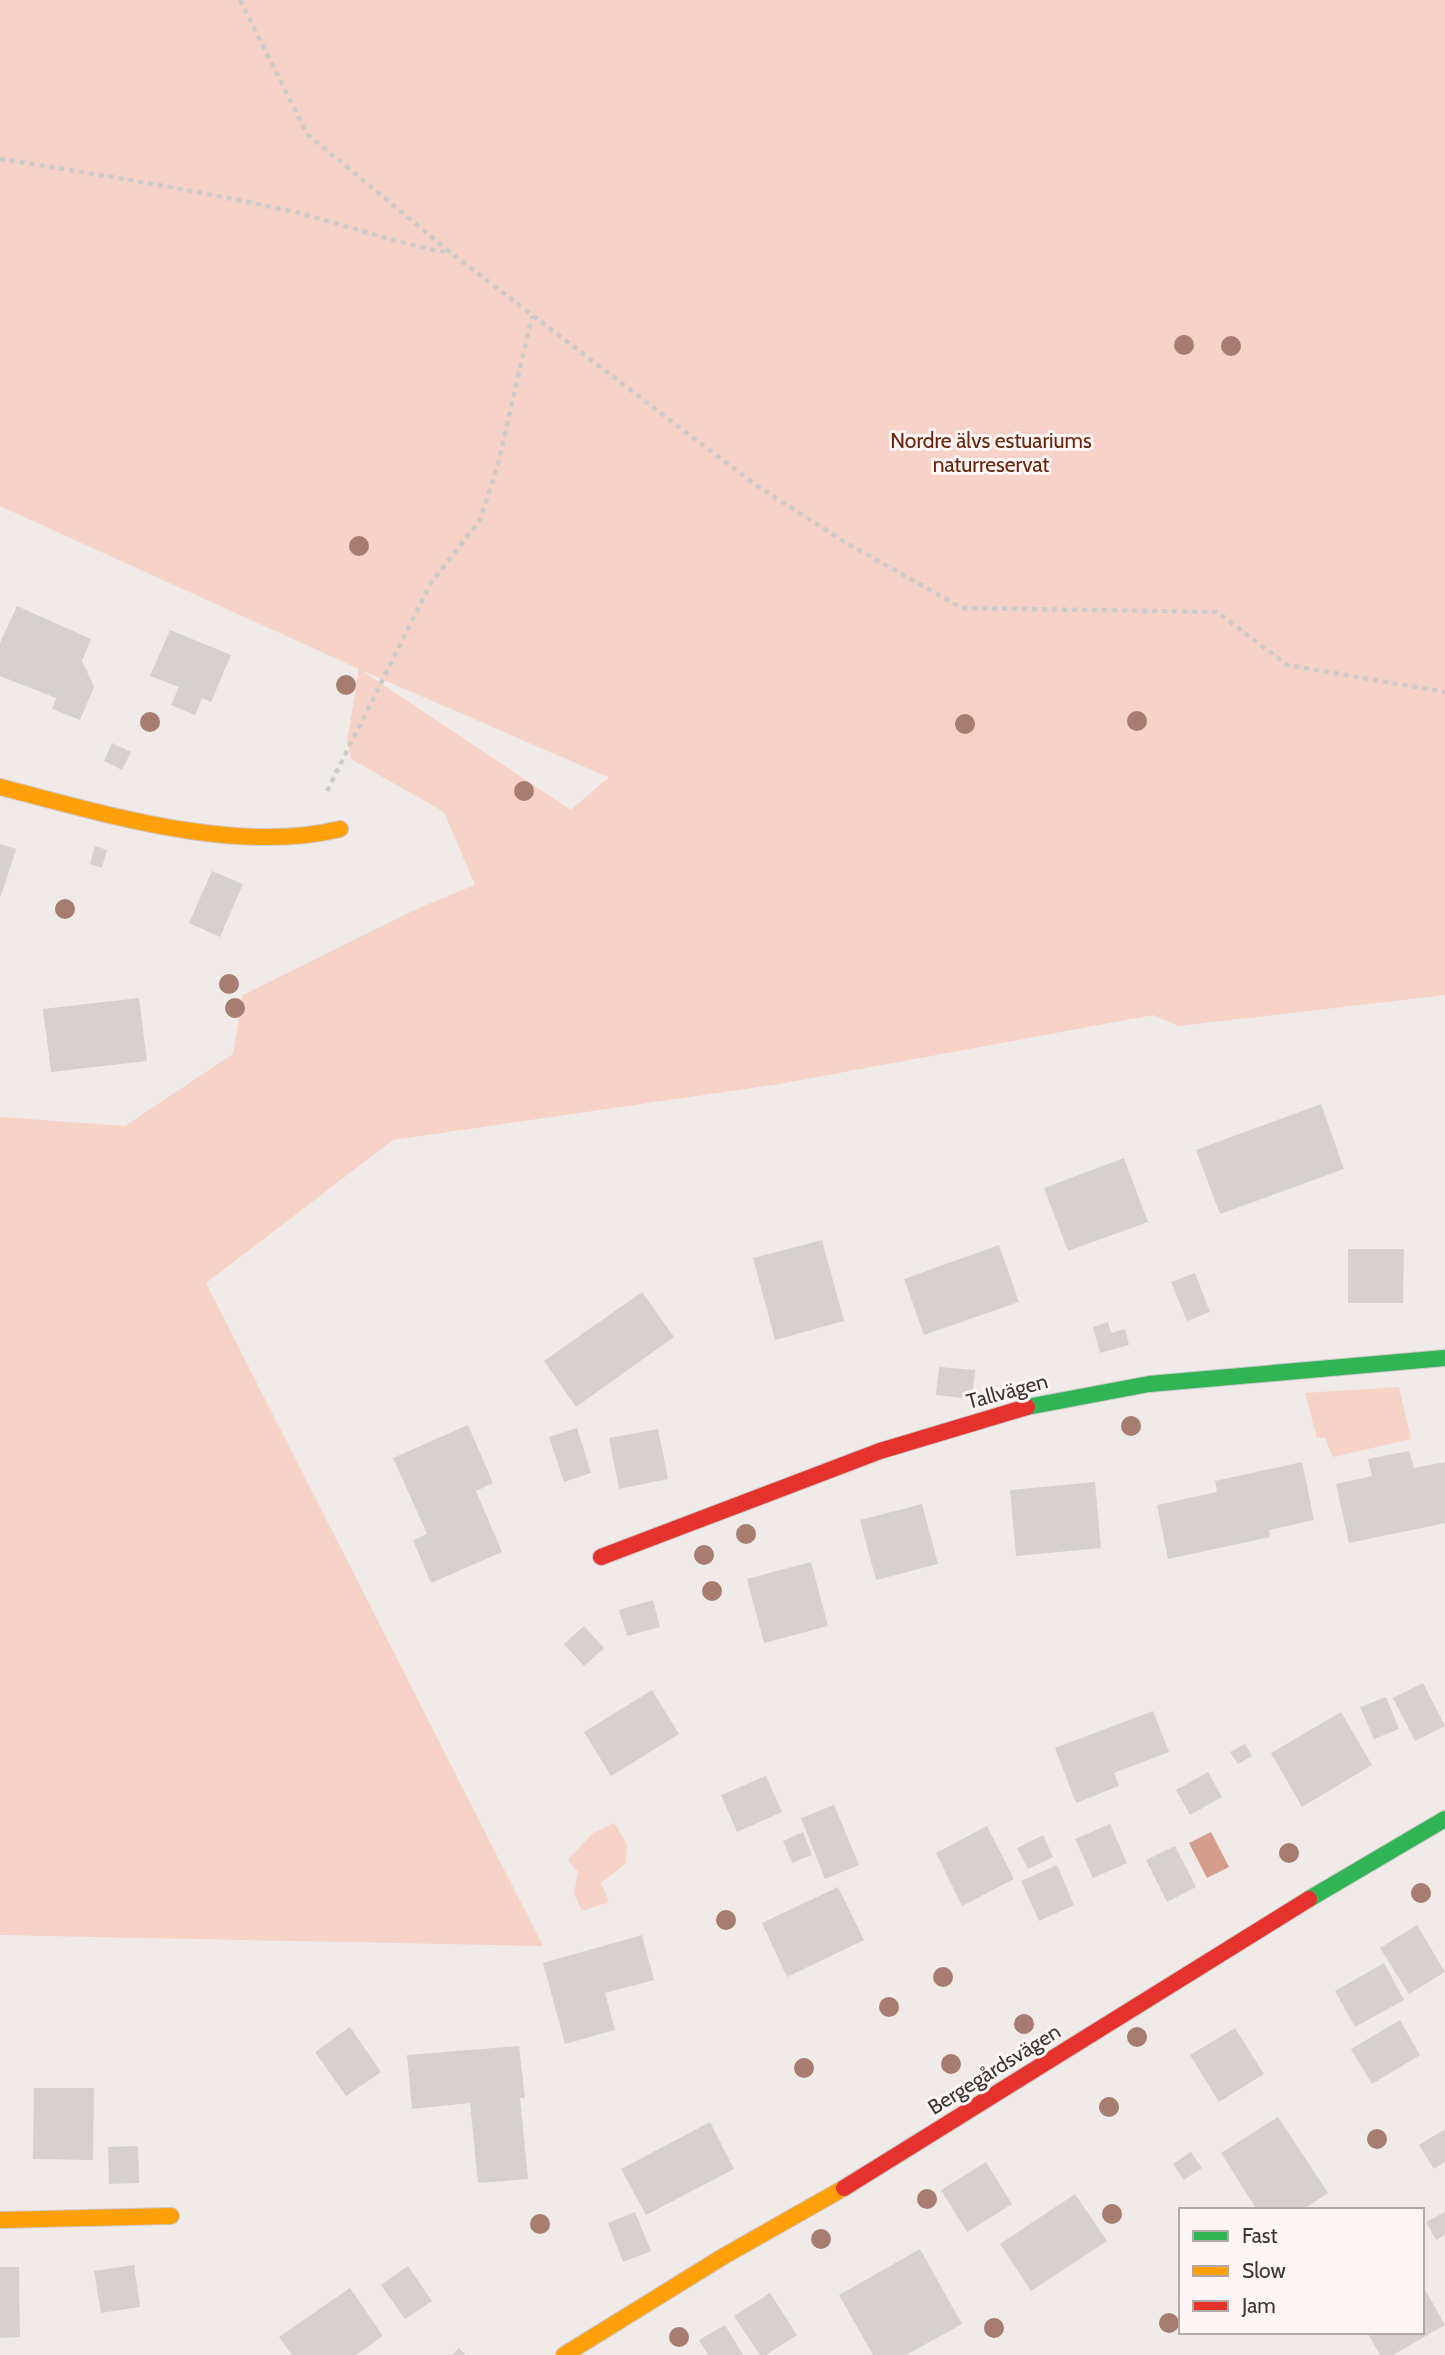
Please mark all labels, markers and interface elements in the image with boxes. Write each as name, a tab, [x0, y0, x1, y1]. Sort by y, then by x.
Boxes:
park label: Nordre älvs estuariums naturreservat	[890, 428, 1092, 477]
street label: Tallvägen	[964, 1368, 1050, 1414]
street label: Bergegårdsvägen	[923, 2018, 1065, 2120]
legend	[1179, 2208, 1424, 2334]
text: Fast	[1242, 2223, 1278, 2248]
text: Slow	[1242, 2258, 1286, 2283]
text: Jam	[1241, 2293, 1276, 2318]

